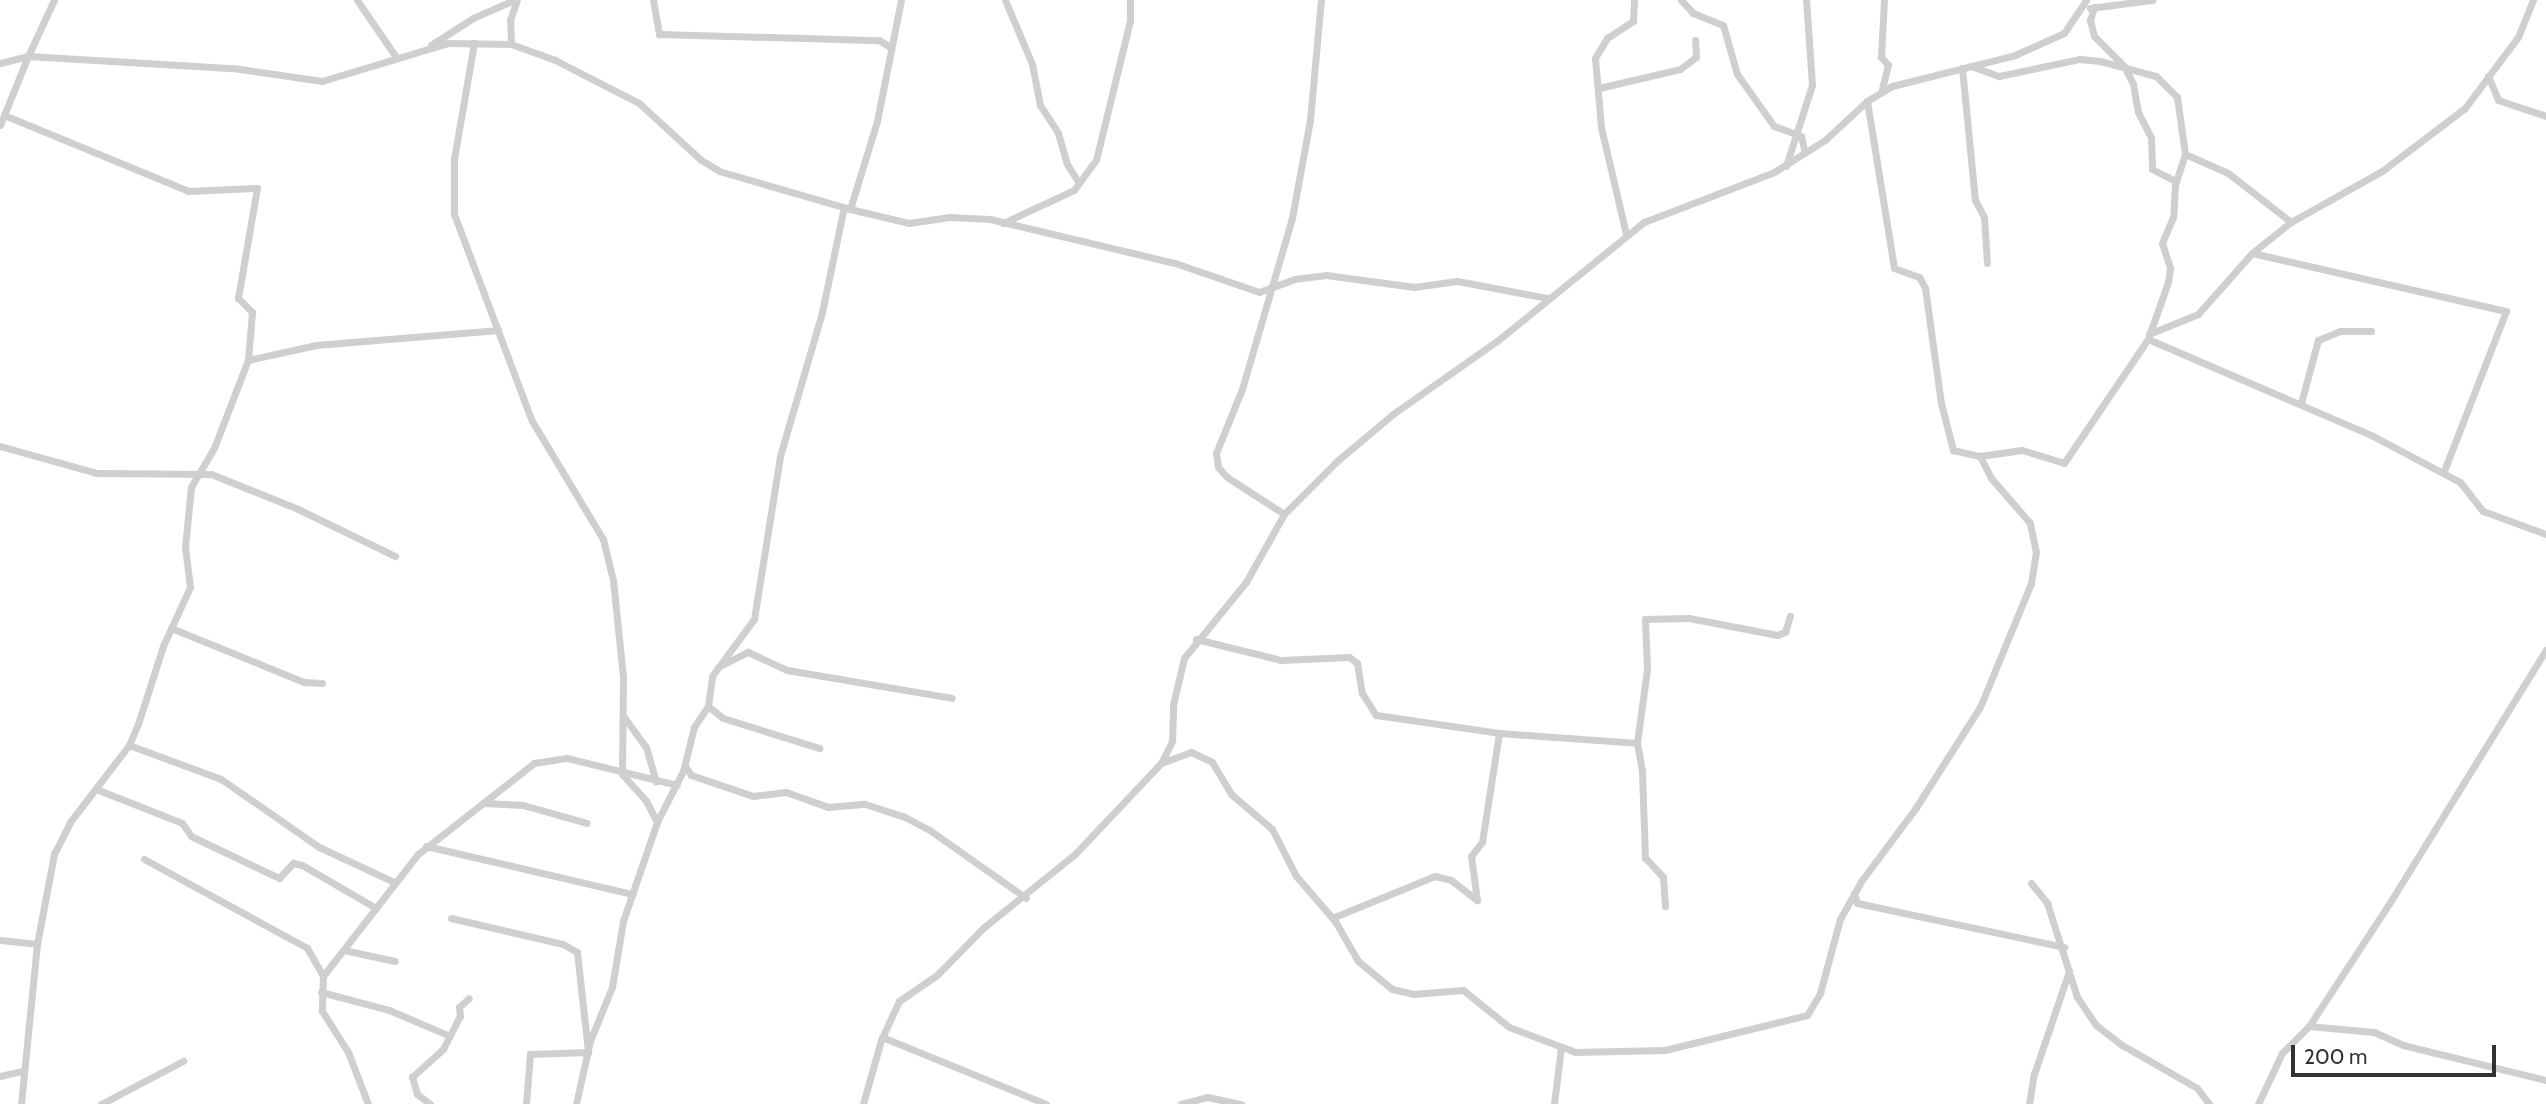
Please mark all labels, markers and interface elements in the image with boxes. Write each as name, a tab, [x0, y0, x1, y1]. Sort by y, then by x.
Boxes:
scale bar	[2294, 1030, 2499, 1074]
text: 200 m	[2304, 1044, 2367, 1069]

